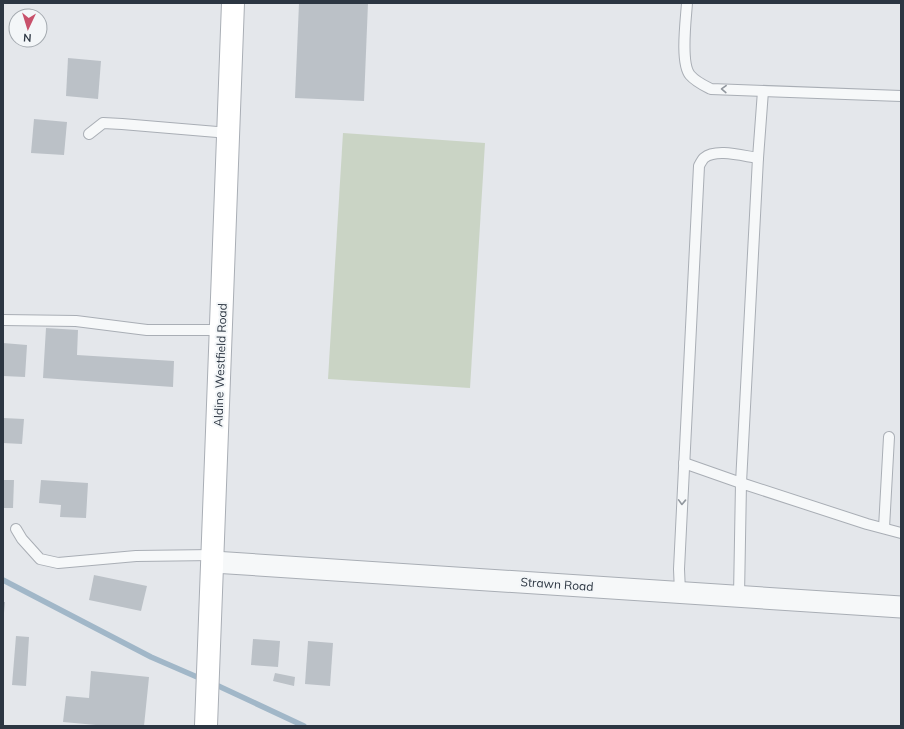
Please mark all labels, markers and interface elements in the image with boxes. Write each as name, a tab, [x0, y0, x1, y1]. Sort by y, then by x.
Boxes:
north arrow	[8, 8, 48, 48]
text: N	[23, 31, 32, 45]
one-way arrow	[721, 85, 727, 93]
street label: Aldine Westfield Road	[210, 303, 230, 427]
one-way arrow	[678, 499, 687, 505]
street label: Strawn Road	[520, 574, 594, 594]

